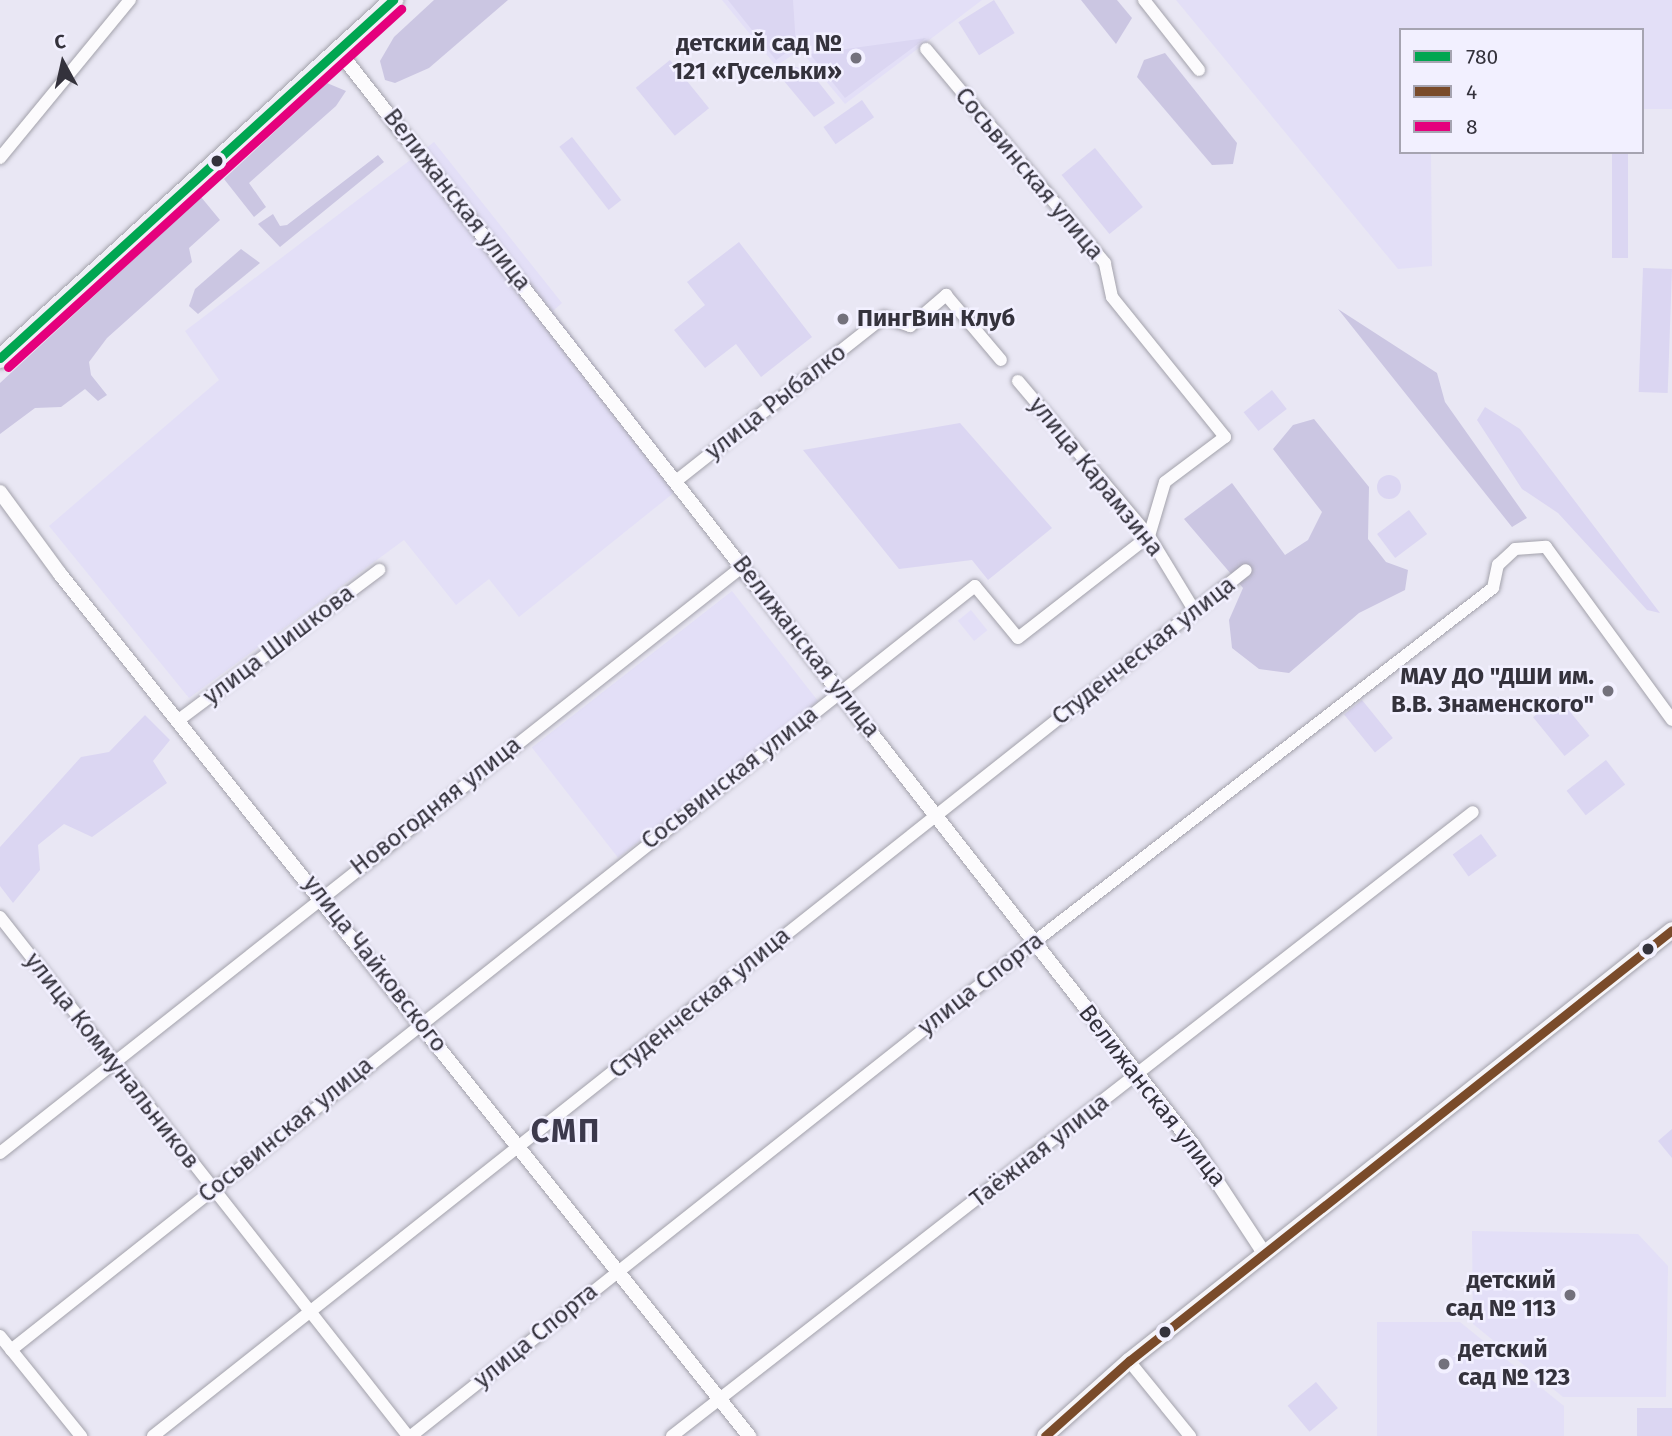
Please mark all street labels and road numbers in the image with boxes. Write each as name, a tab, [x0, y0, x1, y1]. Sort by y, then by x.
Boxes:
street label: Сосьвинская улица	[949, 82, 1109, 266]
street label: Велижанская улица	[377, 103, 537, 297]
street label: улица Рыбалко	[700, 338, 852, 466]
street label: улица Карамзина	[1023, 391, 1169, 563]
street label: Велижанская улица	[726, 550, 886, 744]
street label: Студенческая улица	[1047, 570, 1241, 732]
street label: улица Шишкова	[198, 579, 360, 711]
street label: Сосьвинская улица	[636, 700, 824, 856]
street label: Новогодняя улица	[345, 730, 527, 882]
street label: улица Чайковского	[297, 870, 453, 1058]
street label: Студенческая улица	[604, 921, 796, 1085]
street label: улица Спорта	[913, 926, 1049, 1042]
street label: улица Коммунальников	[18, 947, 206, 1175]
street label: Велижанская улица	[1072, 999, 1232, 1193]
street label: Сосьвинская улица	[193, 1051, 379, 1209]
street label: Таёжная улица	[965, 1088, 1115, 1214]
street label: улица Спорта	[468, 1277, 604, 1395]

